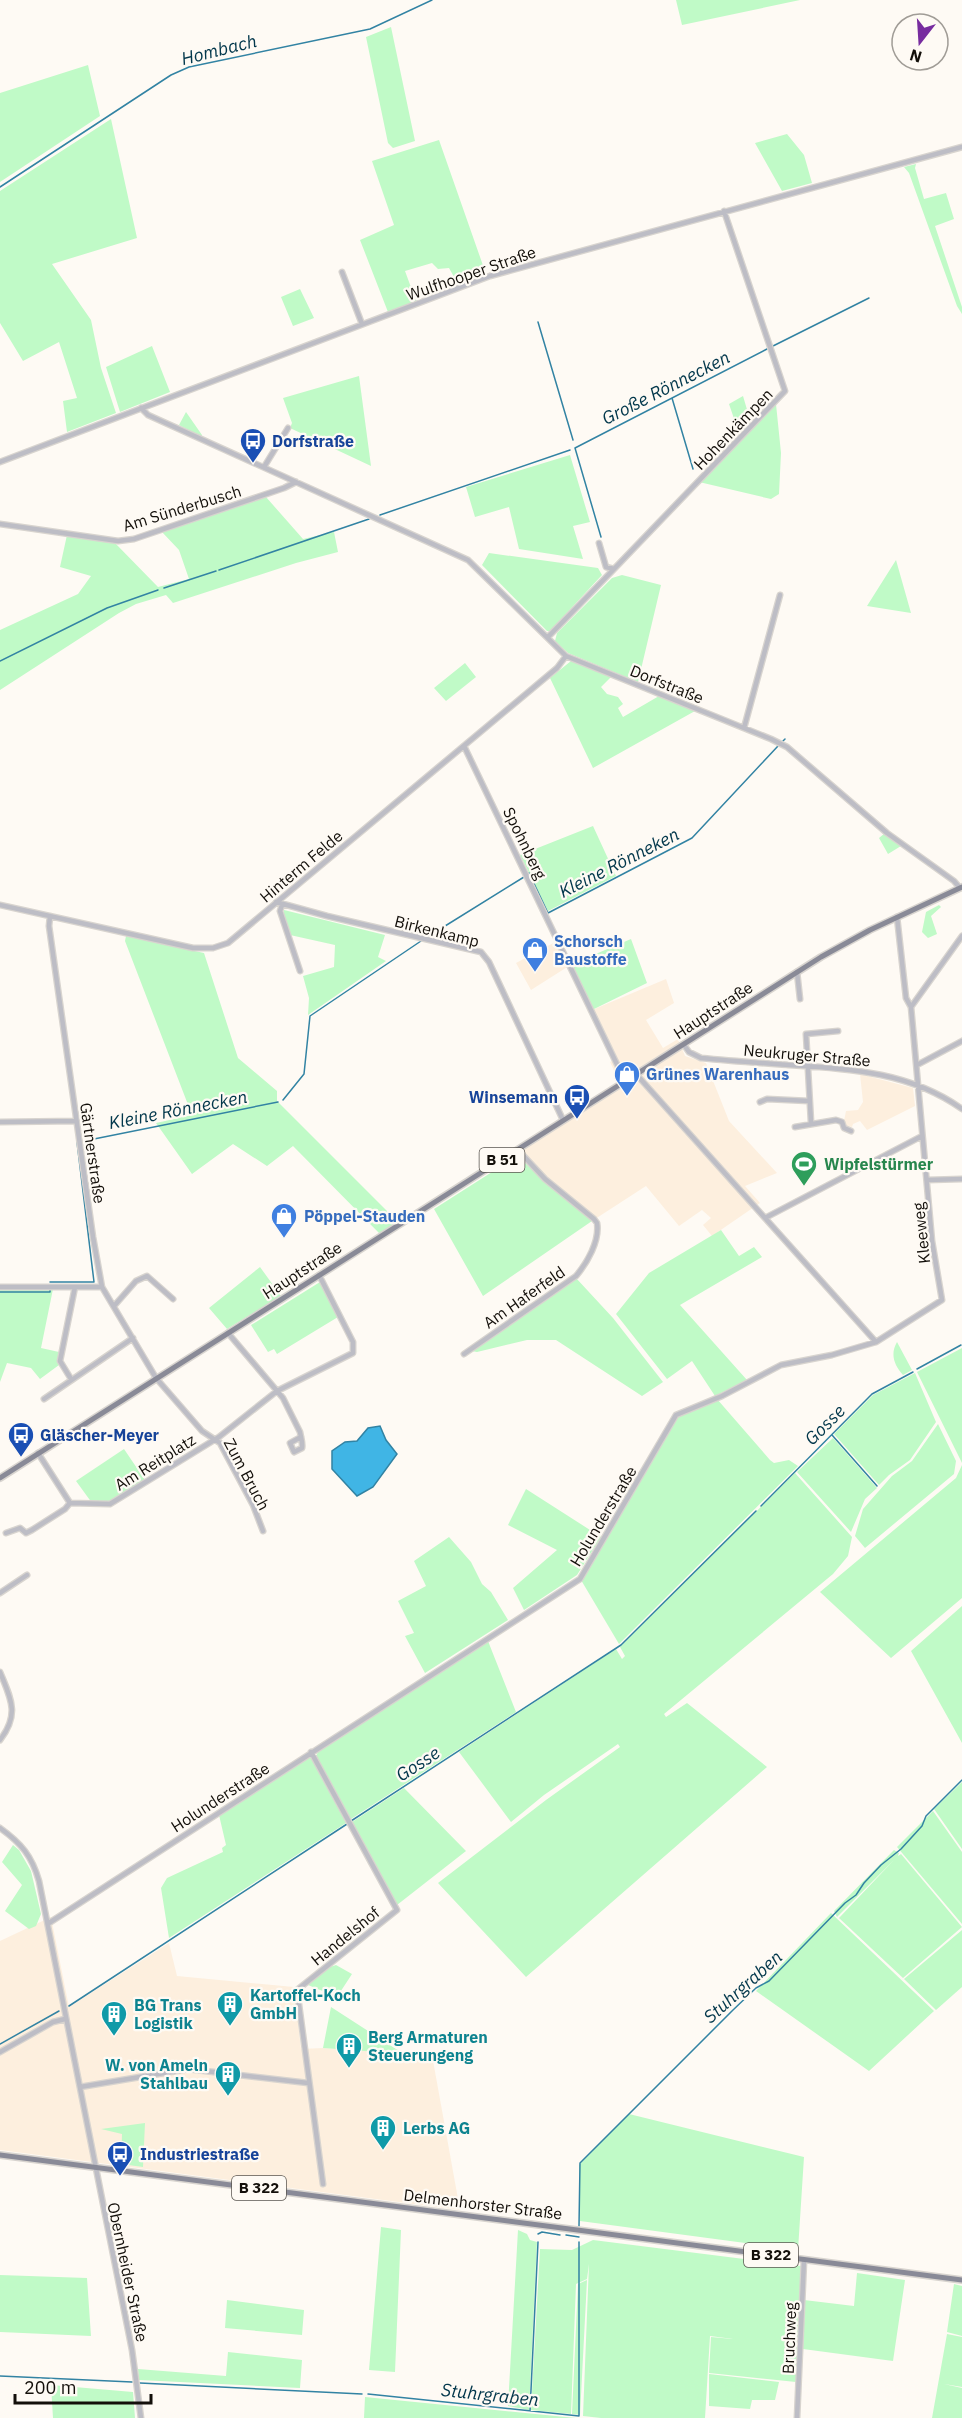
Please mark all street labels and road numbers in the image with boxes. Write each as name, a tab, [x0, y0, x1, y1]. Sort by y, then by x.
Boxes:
street label: Wulfhooper Straße	[404, 241, 539, 305]
street label: Hohenkämpen	[689, 384, 777, 474]
street label: Am Sünderbusch	[120, 480, 244, 536]
street label: Dorfstraße	[627, 660, 707, 708]
street label: Spohnberg	[499, 804, 551, 883]
street label: Hinterm Felde	[255, 825, 347, 906]
street label: Birkenkamp	[393, 911, 481, 951]
street label: Hauptstraße	[670, 977, 757, 1043]
street label: Neukruger Straße	[743, 1039, 872, 1071]
street label: Gärtnerstraße	[76, 1101, 110, 1205]
road number: B 51	[480, 1148, 524, 1172]
street label: Kleeweg	[908, 1201, 934, 1265]
street label: Hauptstraße	[259, 1237, 346, 1303]
street label: Am Haferfeld	[479, 1261, 569, 1333]
street label: Am Reitplatz	[111, 1429, 199, 1495]
street label: Zum Bruch	[220, 1435, 274, 1513]
street label: Holunderstraße	[565, 1462, 641, 1570]
street label: Holunderstraße	[167, 1758, 273, 1836]
street label: Handelshof	[307, 1902, 383, 1970]
road number: B 322	[232, 2176, 286, 2200]
street label: Delmenhorster Straße	[403, 2184, 564, 2224]
street label: Obernheider Straße	[103, 2200, 153, 2344]
road number: B 322	[744, 2243, 798, 2267]
street label: Bruchweg	[778, 2301, 800, 2374]

